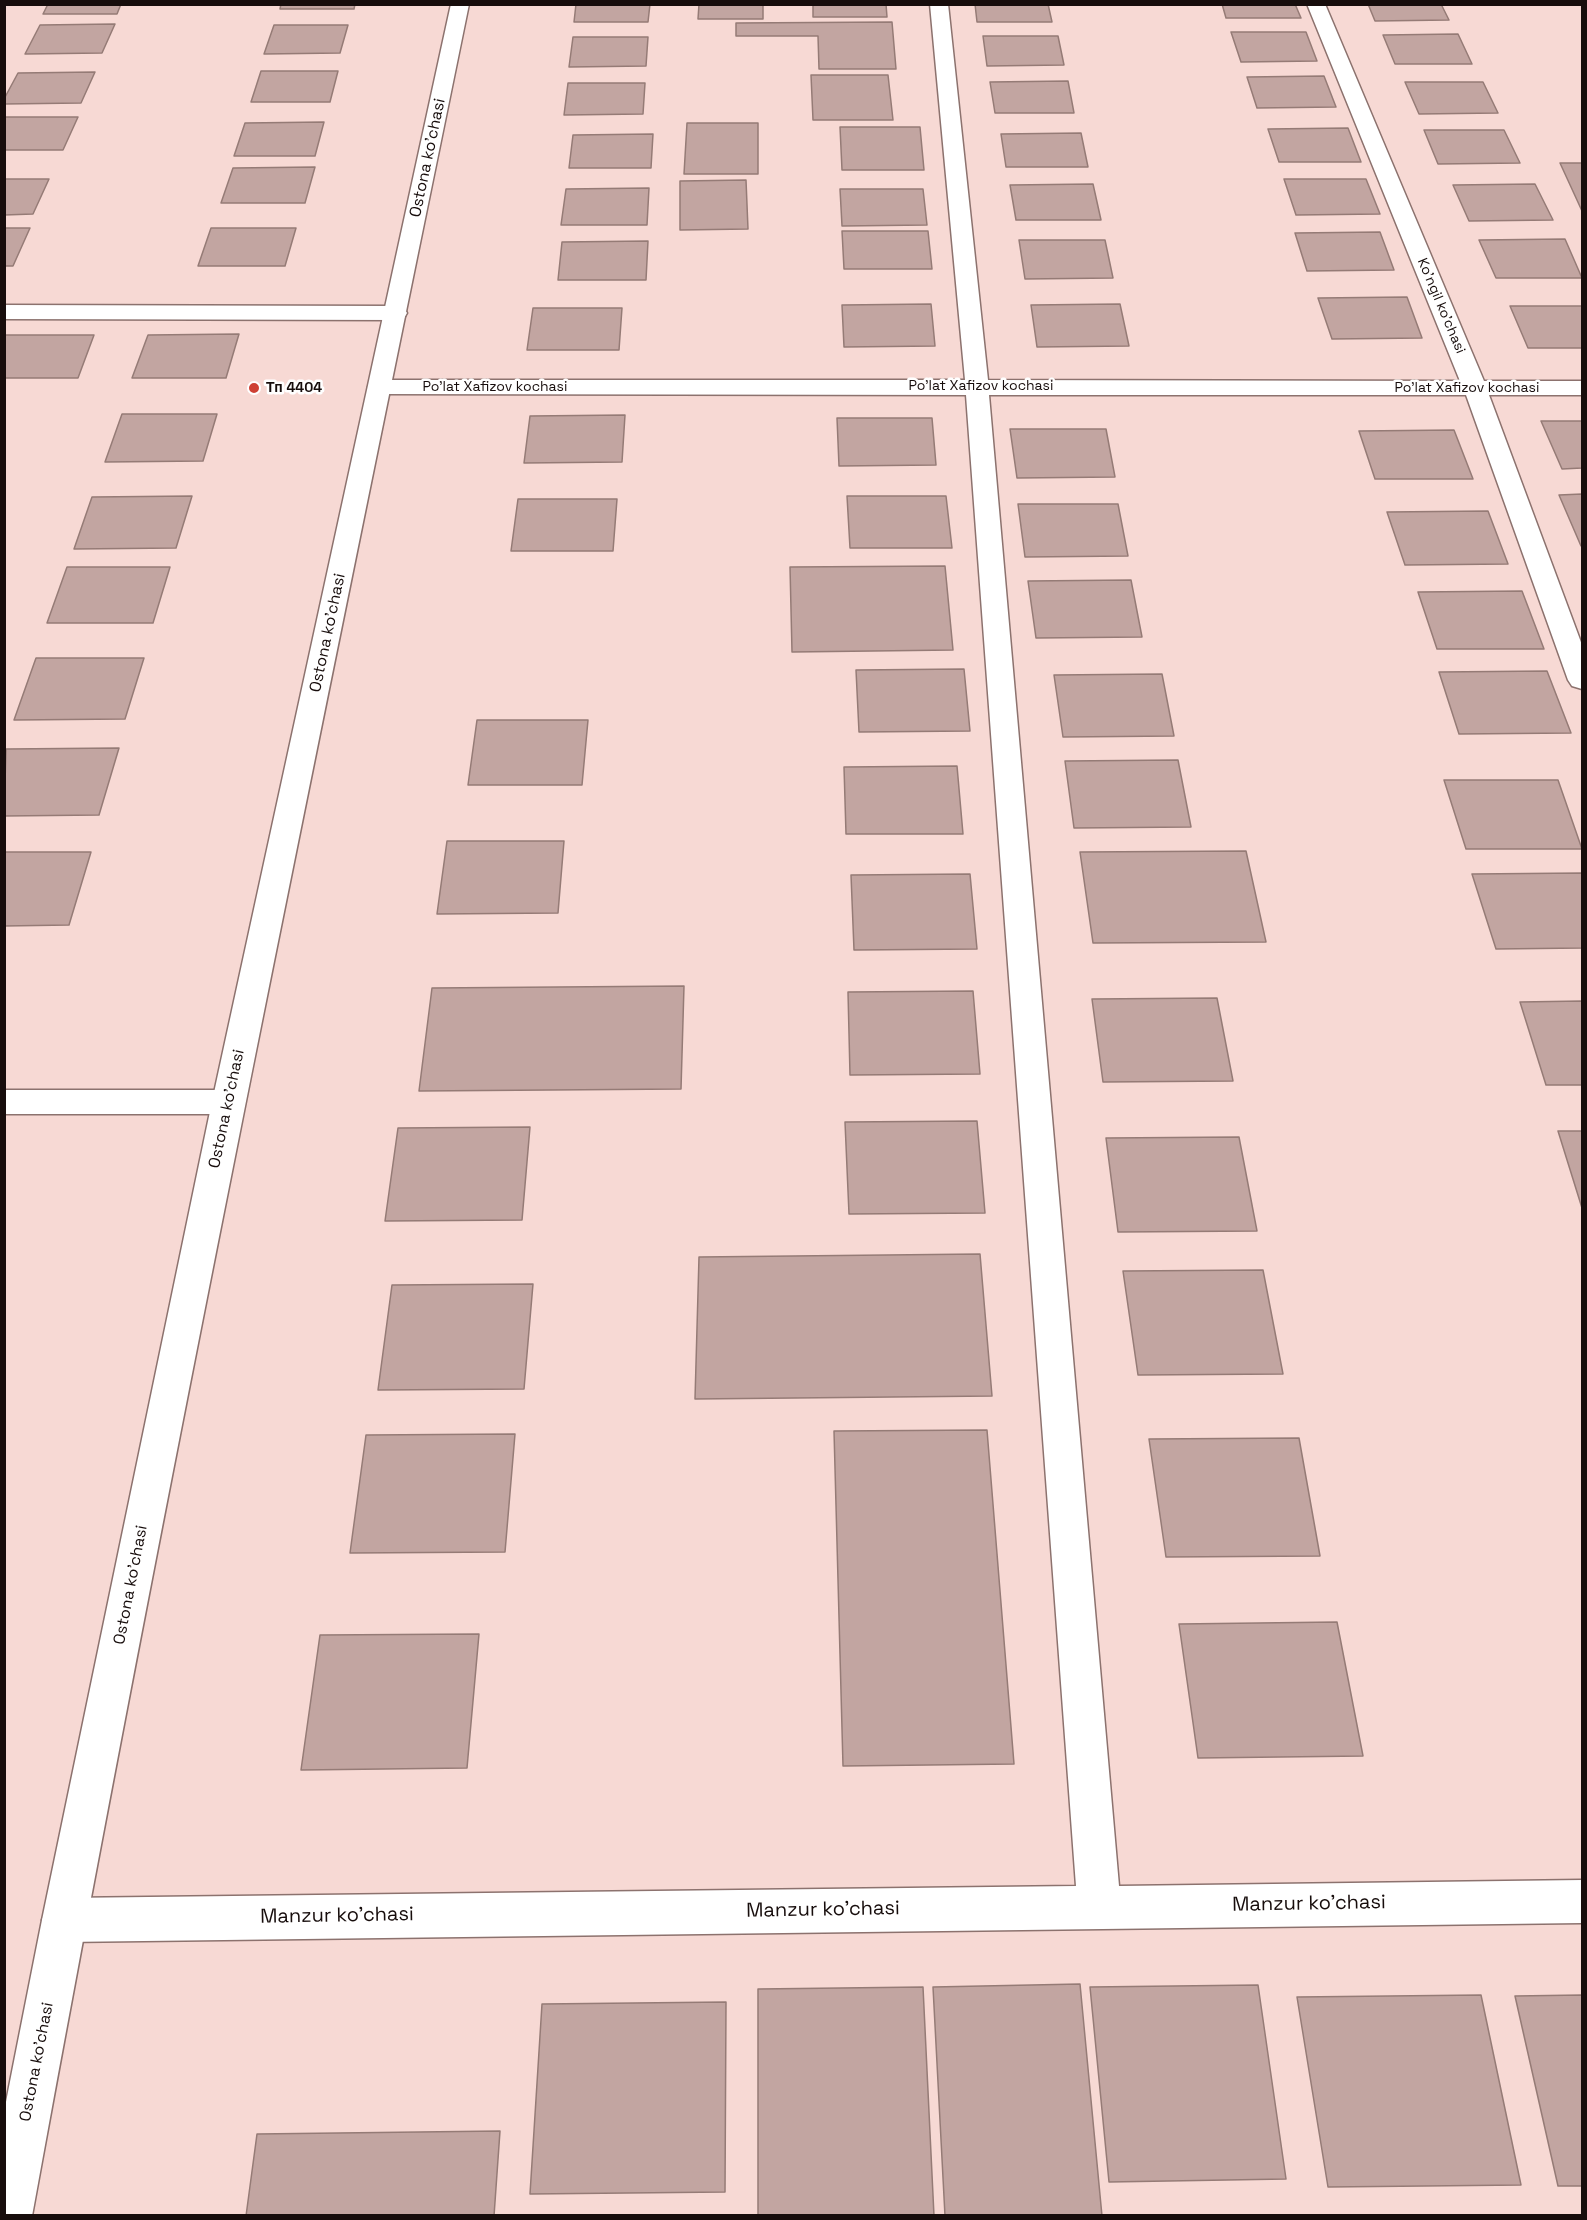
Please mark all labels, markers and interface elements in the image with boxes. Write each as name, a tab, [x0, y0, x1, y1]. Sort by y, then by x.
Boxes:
street label: Ostona ko'chasi	[406, 97, 450, 219]
street label: Ko'ngil ko'chasi	[1413, 256, 1469, 356]
street label: Po'lat Xafizov kochasi	[909, 378, 1053, 394]
street label: Po'lat Xafizov kochasi	[423, 379, 567, 395]
place label: Тп 4404	[266, 380, 322, 396]
street label: Po'lat Xafizov kochasi	[1395, 380, 1539, 396]
marker: Тп 4404	[247, 381, 261, 395]
street label: Ostona ko'chasi	[306, 572, 350, 694]
street label: Ostona ko'chasi	[205, 1048, 249, 1170]
street label: Ostona ko'chasi	[110, 1524, 152, 1646]
street label: Manzur ko'chasi	[1232, 1891, 1386, 1917]
street label: Manzur ko'chasi	[746, 1897, 900, 1923]
street label: Manzur ko'chasi	[260, 1903, 414, 1929]
street label: Ostona ko'chasi	[16, 2001, 58, 2123]

